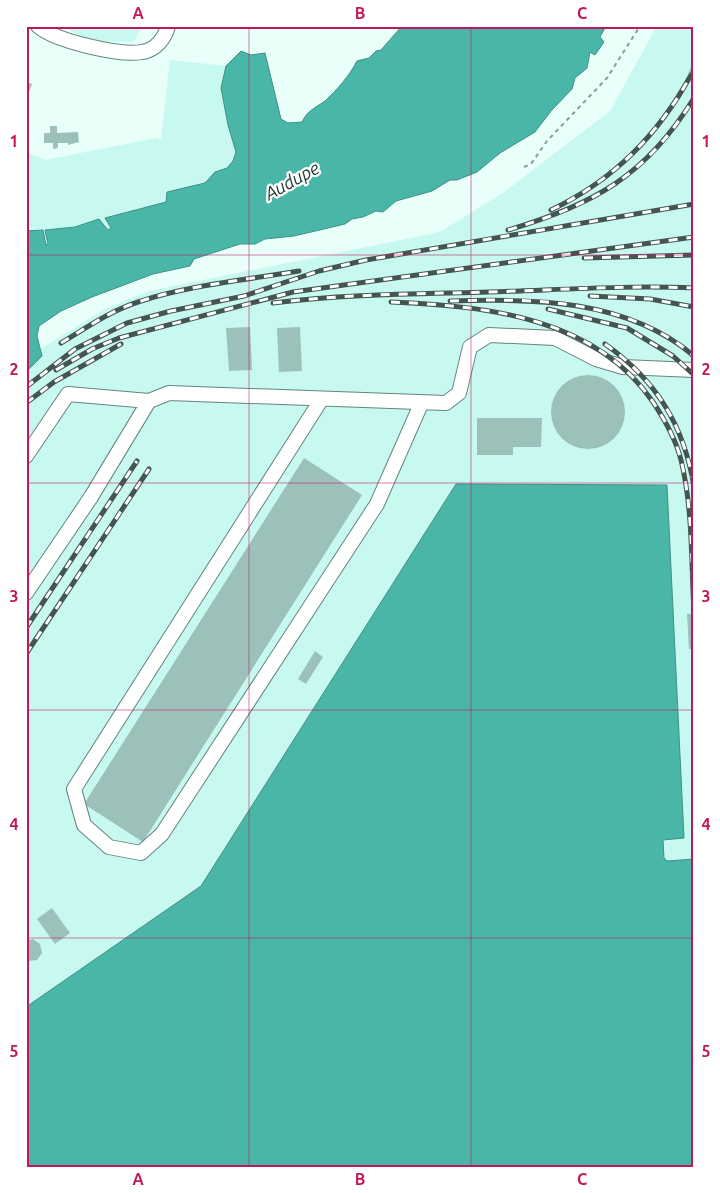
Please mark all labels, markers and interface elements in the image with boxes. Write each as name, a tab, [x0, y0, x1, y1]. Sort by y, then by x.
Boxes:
text: A	[132, 4, 144, 22]
text: B	[355, 4, 365, 22]
text: C	[577, 4, 587, 22]
text: 1	[9, 132, 19, 150]
text: 1	[701, 132, 711, 150]
water label: Audupe	[260, 157, 322, 204]
text: 2	[9, 360, 19, 378]
text: 2	[701, 360, 711, 378]
text: 3	[9, 587, 19, 605]
text: 3	[701, 587, 711, 605]
text: 4	[9, 815, 19, 833]
text: 4	[701, 815, 711, 833]
text: 5	[9, 1042, 19, 1060]
text: 5	[701, 1042, 711, 1060]
text: A	[132, 1170, 144, 1188]
text: B	[355, 1170, 365, 1188]
text: C	[577, 1170, 587, 1188]

